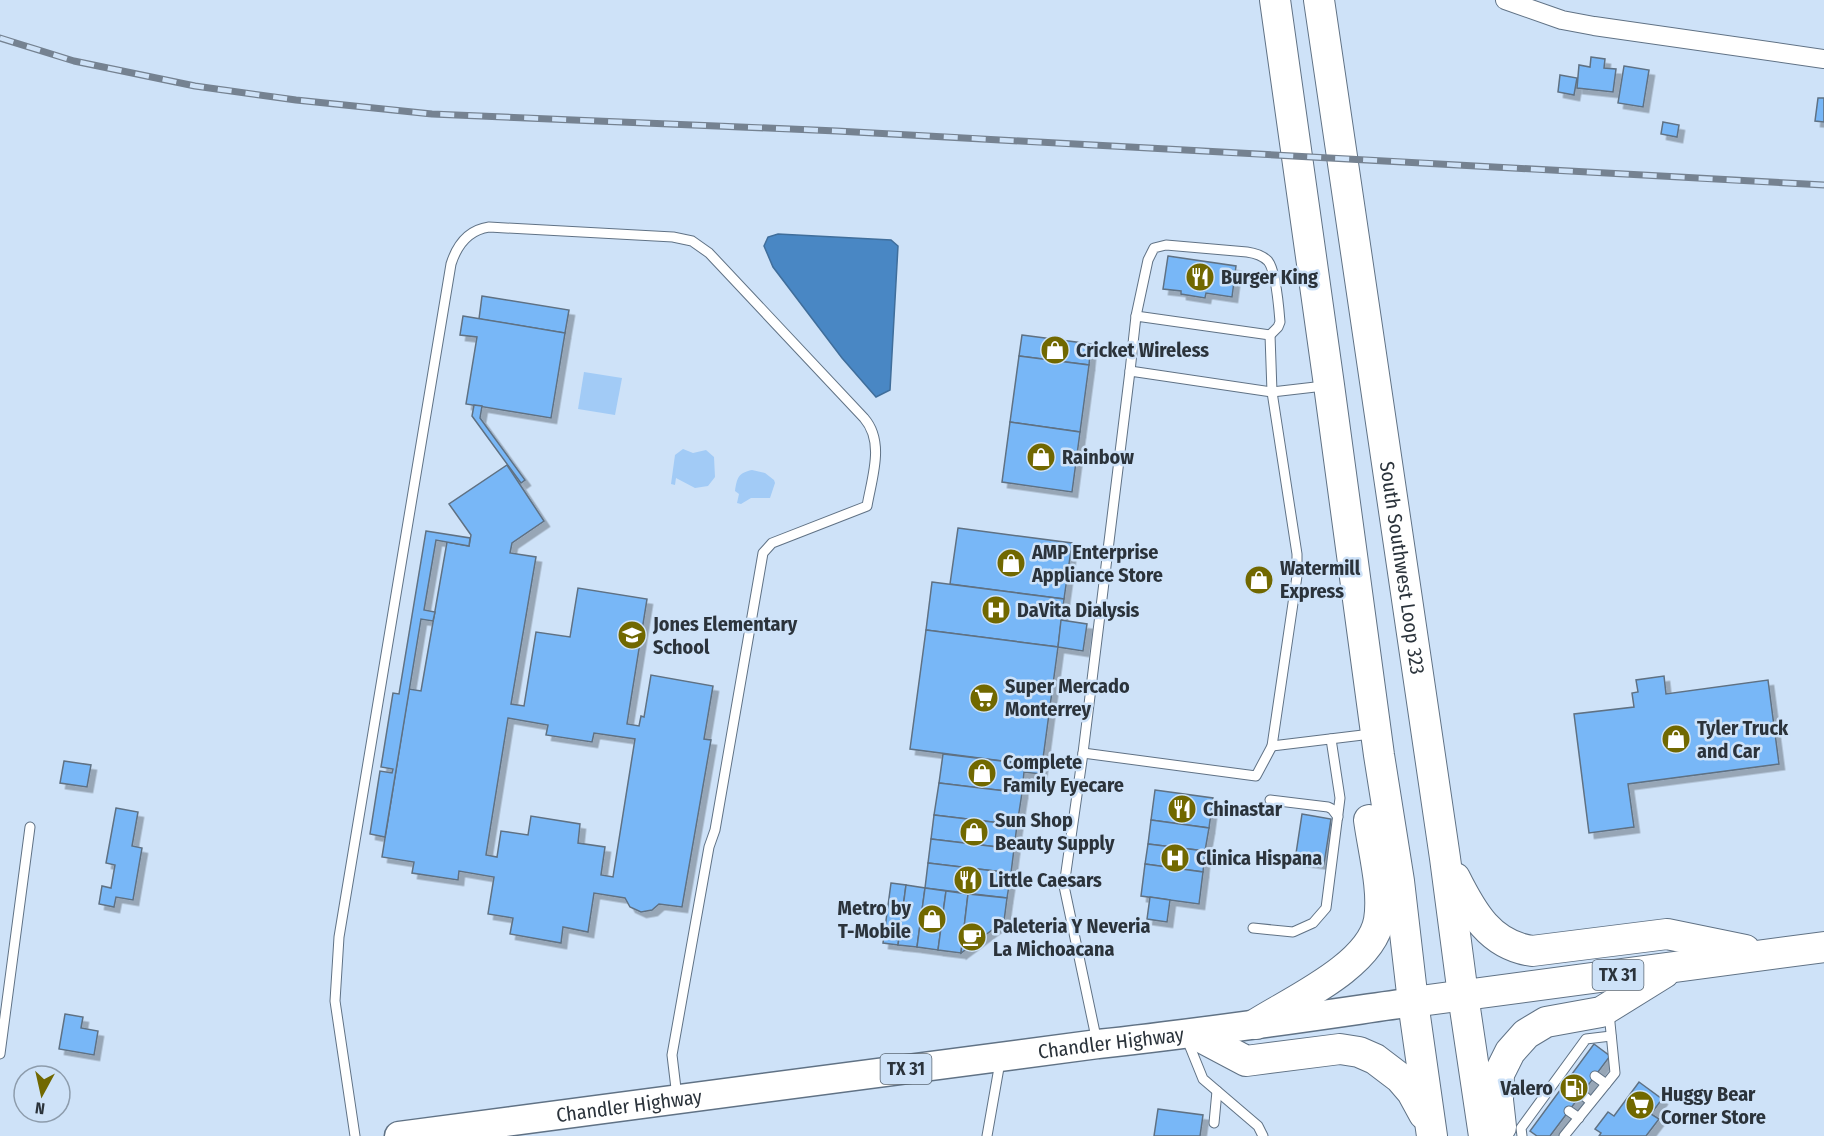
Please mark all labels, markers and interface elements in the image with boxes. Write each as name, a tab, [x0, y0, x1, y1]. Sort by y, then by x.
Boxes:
restaurant icon: Burger King	[1184, 261, 1216, 293]
place label: Burger King	[1221, 265, 1318, 289]
shop icon: Cricket Wireless	[1039, 334, 1071, 366]
place label: Cricket Wireless	[1076, 338, 1209, 362]
shop icon: Rainbow	[1025, 441, 1057, 473]
place label: Rainbow	[1062, 445, 1134, 469]
street label: South Southwest Loop 323	[1375, 460, 1430, 676]
place label: AMP Enterprise Appliance Store	[1031, 540, 1163, 587]
shop icon: AMP Enterprise Appliance Store	[995, 547, 1027, 579]
place label: Watermill Express	[1280, 556, 1361, 603]
shop icon: Watermill Express	[1243, 564, 1275, 596]
hospital icon: DaVita Dialysis	[980, 594, 1012, 626]
place label: DaVita Dialysis	[1017, 598, 1140, 622]
place label: Jones Elementary School	[652, 612, 798, 659]
school or university icon: Jones Elementary School	[616, 619, 648, 651]
place label: Super Mercado Monterrey	[1005, 674, 1130, 721]
supermarket icon: Super Mercado Monterrey	[968, 682, 1000, 714]
place label: Tyler Truck and Car	[1697, 716, 1789, 763]
shop icon: Tyler Truck and Car	[1660, 723, 1692, 755]
place label: Complete Family Eyecare	[1003, 750, 1124, 797]
shop icon: Complete Family Eyecare	[966, 757, 998, 789]
restaurant icon: Chinastar	[1166, 793, 1198, 825]
place label: Chinastar	[1203, 797, 1283, 821]
place label: Sun Shop Beauty Supply	[995, 808, 1115, 855]
shop icon: Sun Shop Beauty Supply	[958, 816, 990, 848]
hospital icon: Clinica Hispana	[1159, 842, 1191, 874]
place label: Clinica Hispana	[1196, 846, 1322, 870]
restaurant icon: Little Caesars	[952, 864, 984, 896]
place label: Little Caesars	[989, 868, 1102, 892]
place label: Metro by T-Mobile	[838, 896, 911, 943]
shop icon: Metro by T-Mobile	[916, 903, 948, 935]
place label: Paleteria Y Neveria La Michoacana	[993, 914, 1150, 961]
cafe icon: Paleteria Y Neveria La Michoacana	[956, 921, 988, 953]
road number: TX 31	[1592, 960, 1644, 990]
street label: Chandler Highway	[1037, 1022, 1185, 1064]
road number: TX 31	[880, 1054, 932, 1084]
north arrow	[12, 1064, 72, 1124]
fuel station icon: Valero	[1558, 1072, 1590, 1104]
place label: Valero	[1500, 1076, 1553, 1100]
place label: Huggy Bear Corner Store	[1661, 1082, 1766, 1129]
street label: Chandler Highway	[555, 1084, 703, 1127]
supermarket icon: Huggy Bear Corner Store	[1624, 1089, 1656, 1121]
text: N	[34, 1098, 46, 1118]

